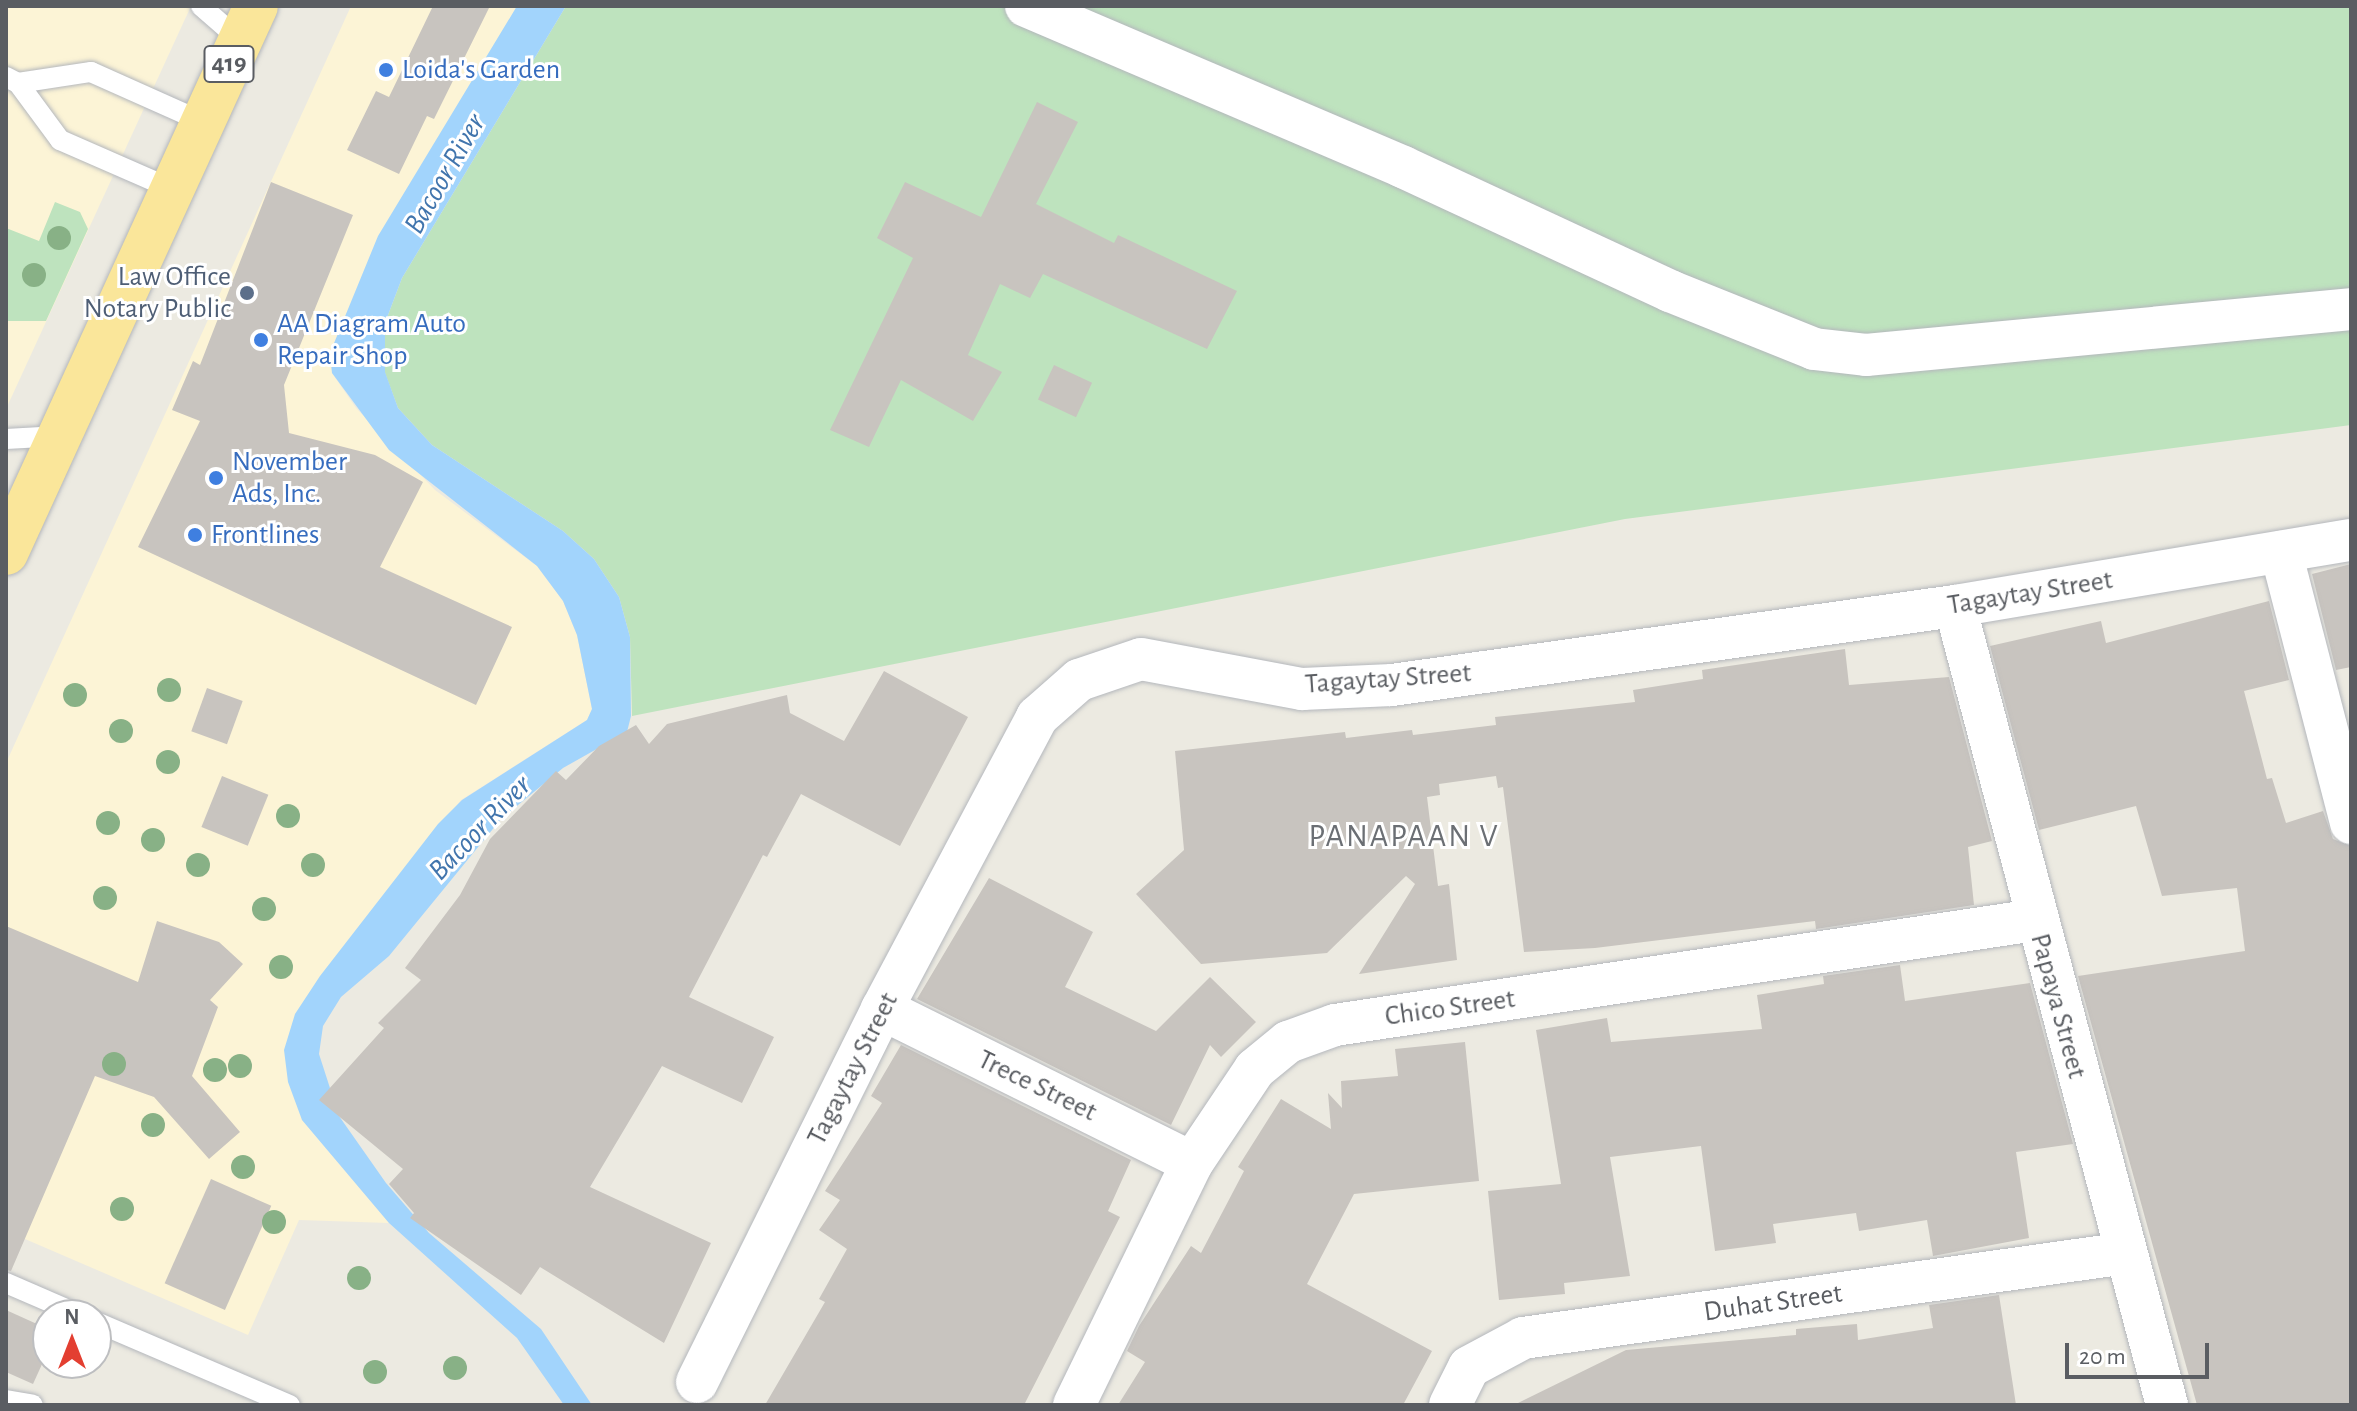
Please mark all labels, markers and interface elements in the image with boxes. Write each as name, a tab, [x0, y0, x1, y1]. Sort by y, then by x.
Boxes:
road number: 419	[203, 42, 255, 86]
place label: Loida's Garden	[402, 53, 560, 87]
marker: Loida's Garden	[377, 61, 395, 79]
water label: Bacoor River	[396, 108, 494, 240]
place label: Law Office Notary Public	[84, 260, 231, 326]
marker: Law Office Notary Public	[238, 284, 256, 302]
place label: AA Diagram Auto Repair Shop	[277, 307, 466, 373]
marker: AA Diagram Auto Repair Shop	[252, 331, 270, 349]
place label: November Ads, Inc.	[232, 445, 347, 511]
marker: November Ads, Inc.	[207, 469, 225, 487]
place label: Frontlines	[211, 518, 319, 552]
marker: Frontlines	[186, 526, 204, 544]
street label: Tagaytay Street	[1945, 563, 2115, 623]
street label: Tagaytay Street	[1304, 656, 1472, 702]
water label: Bacoor River	[421, 768, 539, 888]
district label: PANAPAAN V	[1308, 817, 1500, 855]
street label: Papaya Street	[2023, 930, 2093, 1082]
street label: Chico Street	[1383, 982, 1517, 1034]
street label: Tagaytay Street	[800, 987, 906, 1151]
street label: Trece Street	[972, 1043, 1102, 1129]
street label: Duhat Street	[1702, 1277, 1844, 1329]
north arrow	[32, 1299, 112, 1379]
text: N	[64, 1306, 80, 1328]
scale bar	[2069, 1327, 2213, 1377]
text: 20 m	[2079, 1345, 2126, 1369]

